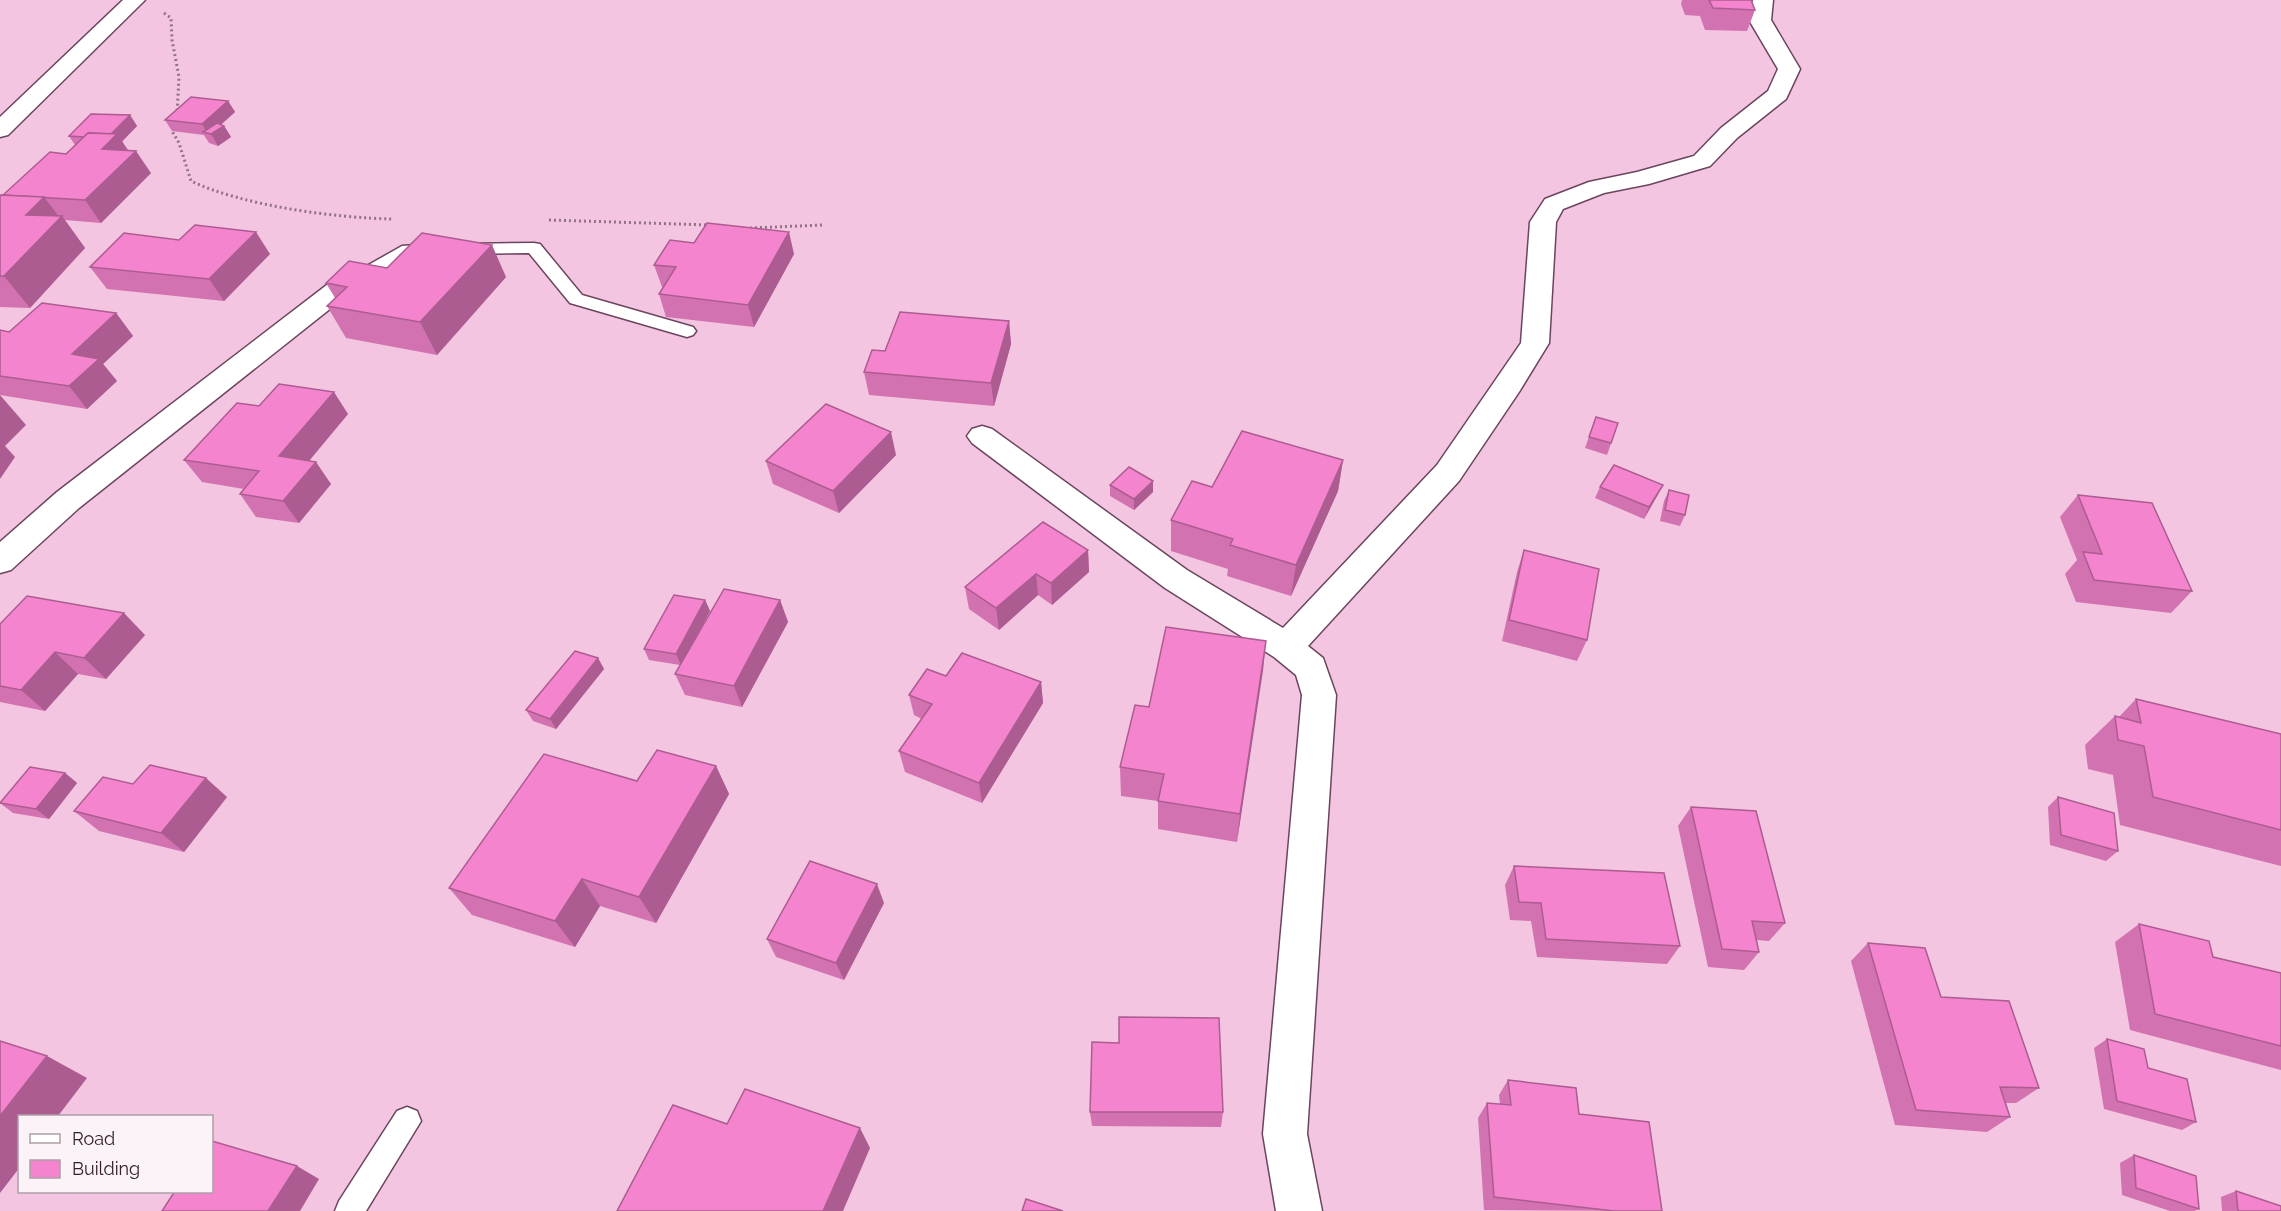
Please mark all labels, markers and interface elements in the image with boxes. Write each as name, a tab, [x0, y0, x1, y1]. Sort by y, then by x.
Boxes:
legend	[18, 1115, 213, 1193]
text: Road	[72, 1128, 115, 1149]
text: Building	[72, 1158, 140, 1179]

